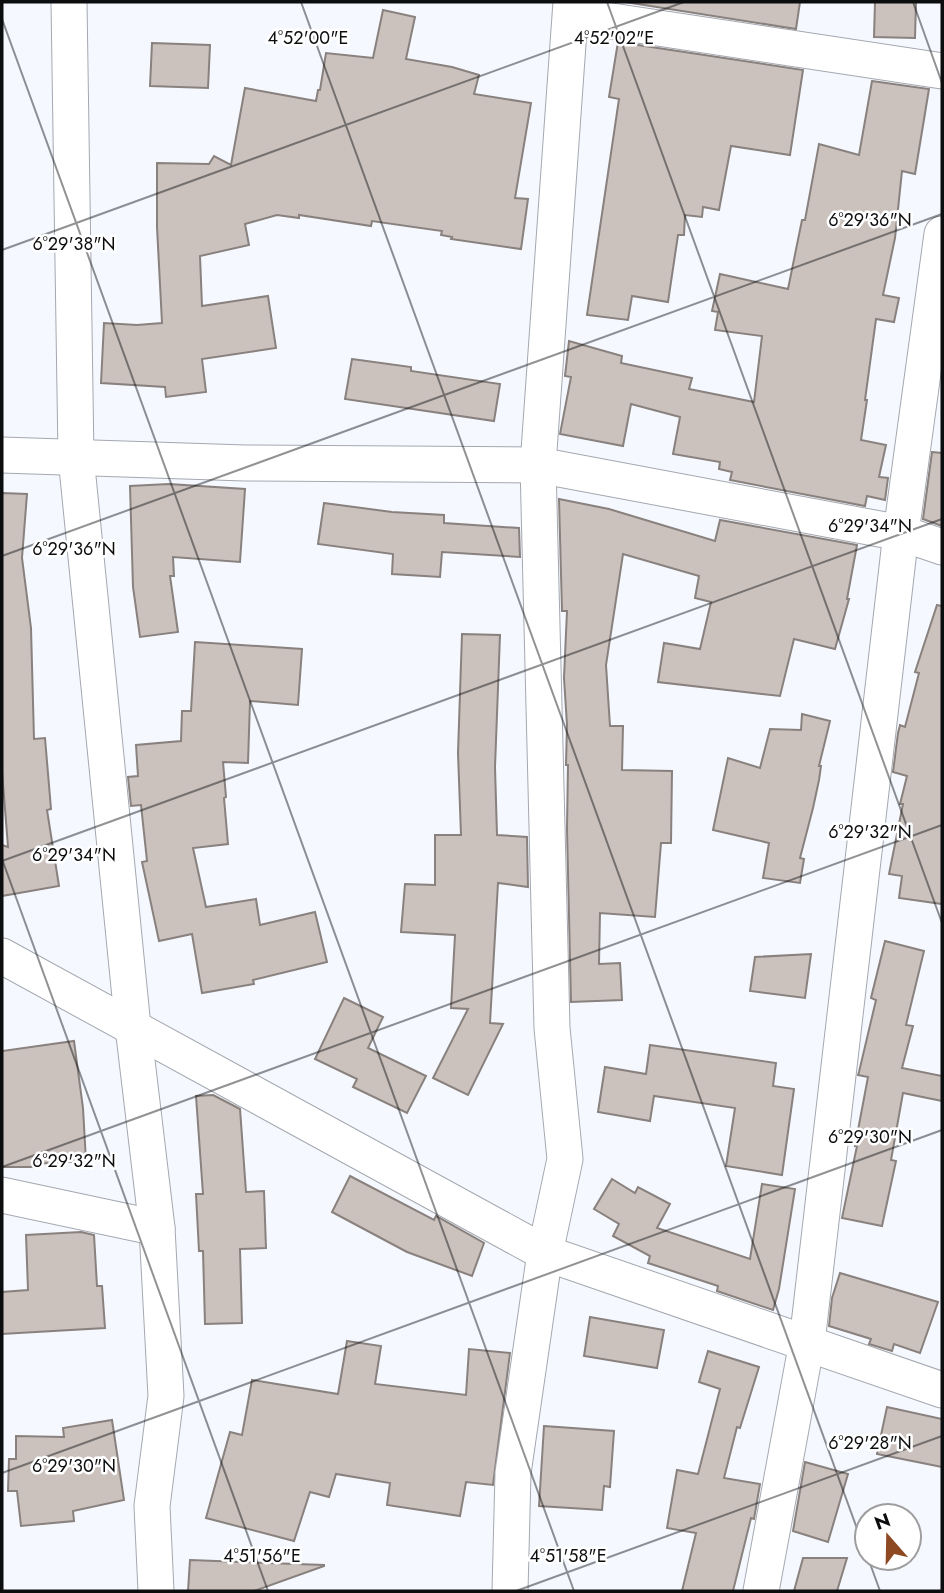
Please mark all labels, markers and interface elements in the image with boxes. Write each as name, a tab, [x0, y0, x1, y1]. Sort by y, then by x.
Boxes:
text: 4°52'00"E	[268, 25, 348, 51]
text: 4°52'02"E	[574, 25, 654, 51]
text: 6°29'36"N	[828, 207, 912, 233]
text: 6°29'38"N	[32, 231, 116, 257]
text: 6°29'34"N	[828, 513, 912, 539]
text: 6°29'36"N	[32, 536, 116, 562]
text: 6°29'32"N	[828, 819, 912, 845]
text: 6°29'34"N	[32, 842, 116, 868]
text: 6°29'30"N	[828, 1124, 912, 1150]
text: 6°29'32"N	[32, 1148, 116, 1174]
text: 6°29'28"N	[828, 1430, 912, 1456]
text: 6°29'30"N	[32, 1453, 116, 1479]
north arrow	[853, 1502, 923, 1572]
text: N	[871, 1506, 894, 1537]
text: 4°51'56"E	[223, 1543, 301, 1569]
text: 4°51'58"E	[529, 1543, 607, 1569]

